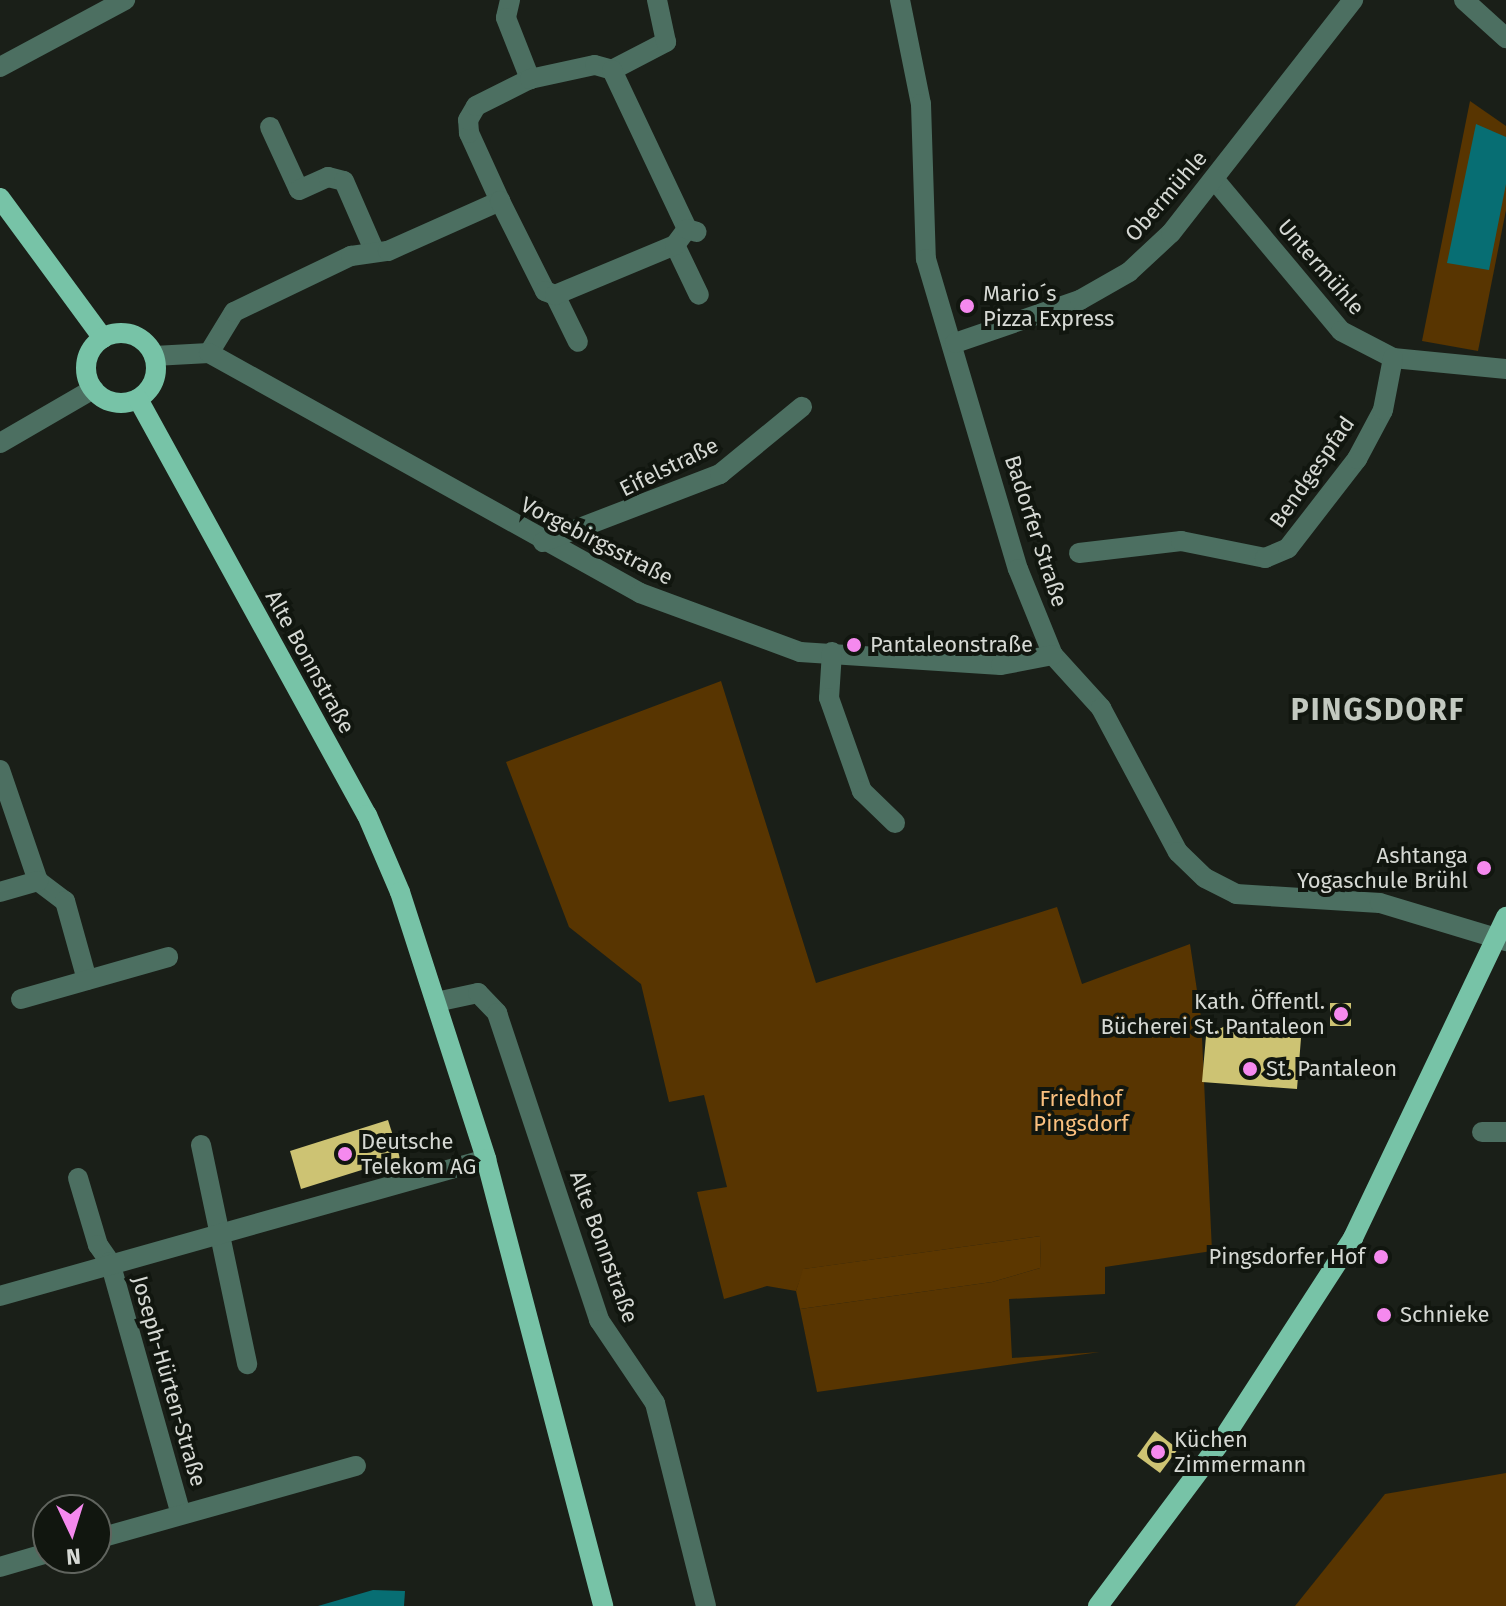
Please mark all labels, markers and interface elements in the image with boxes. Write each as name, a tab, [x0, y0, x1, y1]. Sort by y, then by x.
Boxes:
street label: Obermühle	[1119, 145, 1213, 247]
street label: Untermühle	[1272, 214, 1370, 320]
place label: Mario´s Pizza Express	[983, 280, 1114, 332]
marker: Mario´s Pizza Express	[958, 297, 976, 315]
street label: Bendgespfad	[1264, 411, 1360, 533]
street label: Eifelstraße	[615, 432, 723, 502]
street label: Badorfer Straße	[999, 452, 1073, 610]
street label: Vorgebirgsstraße	[516, 491, 678, 591]
street label: Alte Bonnstraße	[260, 586, 360, 738]
place label: Pantaleonstraße	[870, 632, 1033, 658]
marker: Pantaleonstraße	[845, 636, 863, 654]
district label: PINGSDORF	[1291, 692, 1465, 728]
place label: Ashtanga Yogaschule Brühl	[1297, 842, 1468, 894]
marker: Ashtanga Yogaschule Brühl	[1475, 859, 1493, 877]
place label: Kath. Öffentl. Bücherei St. Pantaleon	[1100, 988, 1325, 1040]
marker: Kath. Öffentl. Bücherei St. Pantaleon	[1332, 1005, 1350, 1023]
place label: St. Pantaleon	[1266, 1056, 1397, 1082]
marker: St. Pantaleon	[1241, 1060, 1259, 1078]
park label: Friedhof Pingsdorf	[1033, 1085, 1129, 1136]
place label: Deutsche Telekom AG	[361, 1128, 476, 1180]
marker: Deutsche Telekom AG	[336, 1145, 354, 1163]
street label: Alte Bonnstraße	[564, 1168, 644, 1326]
place label: Pingsdorfer Hof	[1208, 1244, 1365, 1270]
marker: Pingsdorfer Hof	[1372, 1248, 1390, 1266]
street label: Joseph-Hürten-Straße	[126, 1273, 212, 1489]
place label: Schnieke	[1400, 1302, 1490, 1328]
marker: Schnieke	[1375, 1306, 1393, 1324]
place label: Küchen Zimmermann	[1174, 1426, 1306, 1478]
marker: Küchen Zimmermann	[1149, 1443, 1167, 1461]
north arrow	[32, 1494, 112, 1574]
text: N	[65, 1542, 82, 1570]

